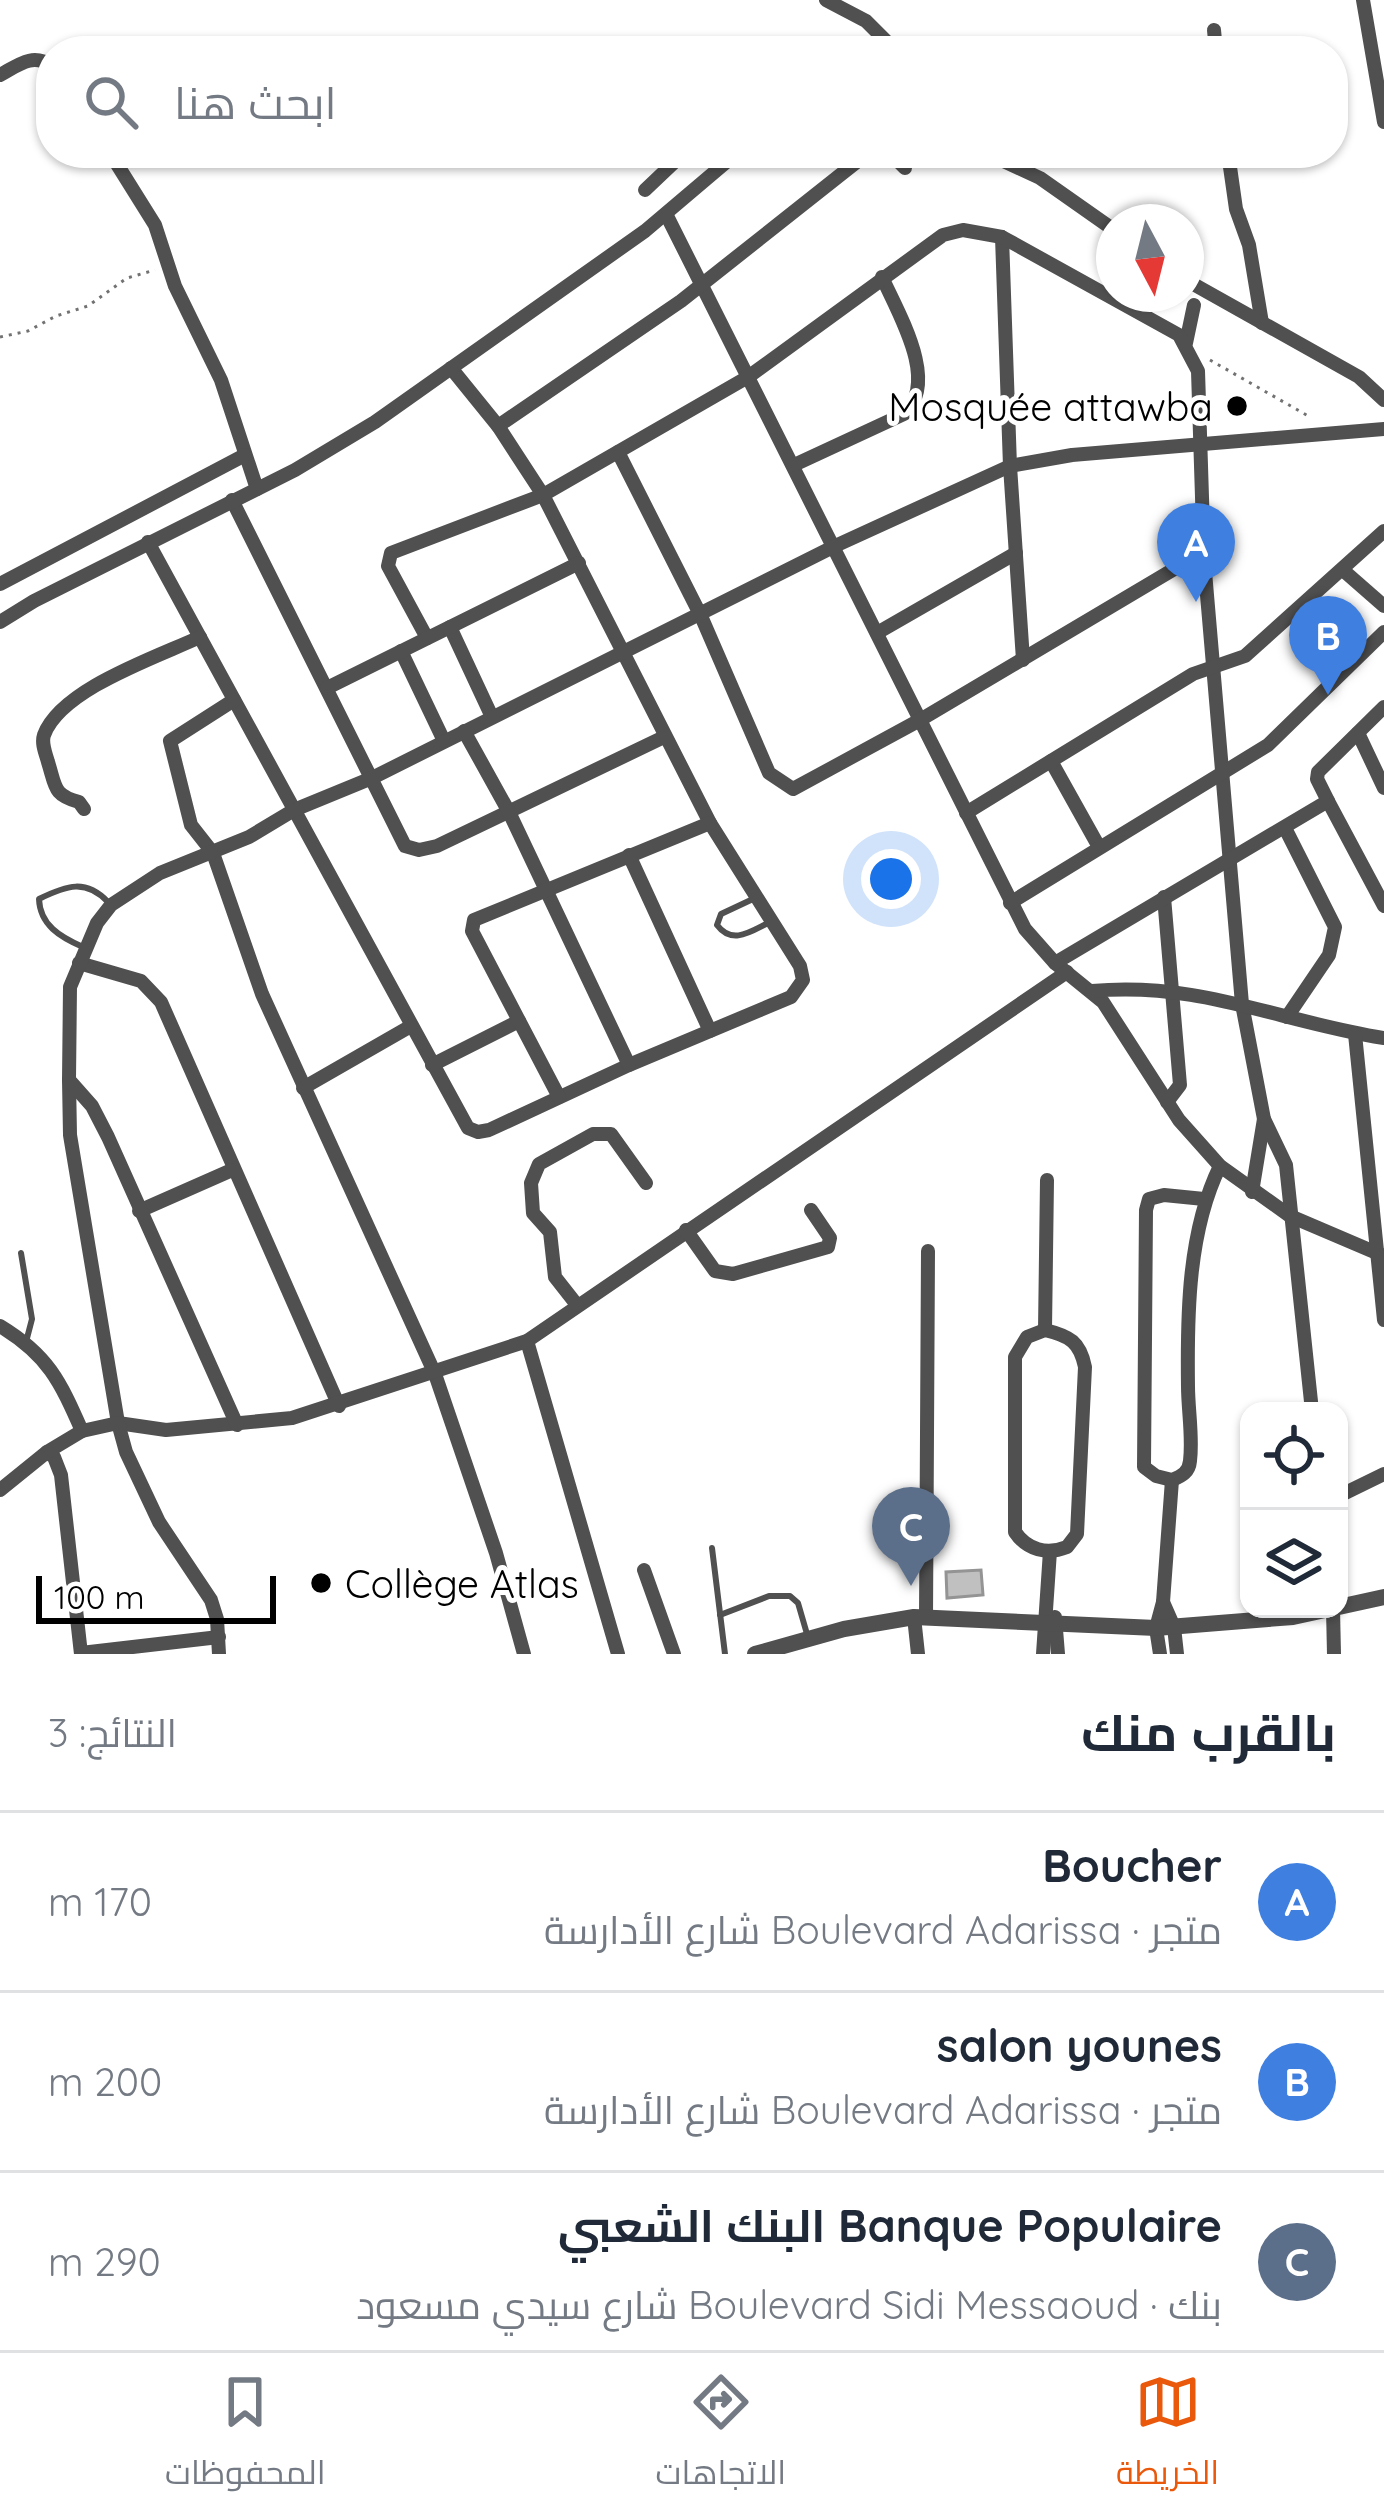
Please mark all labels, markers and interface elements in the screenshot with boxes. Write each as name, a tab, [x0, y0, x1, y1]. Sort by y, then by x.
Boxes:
search box	[36, 36, 1348, 168]
icon: search	[78, 69, 144, 135]
text: ابحث هنا	[174, 74, 337, 130]
north arrow	[1096, 204, 1204, 312]
place label: Mosquée attawba	[888, 382, 1213, 431]
marker: Mosquée attawba	[1224, 393, 1250, 419]
pin: A	[1157, 503, 1235, 602]
pin: B	[1289, 596, 1367, 695]
your location	[861, 849, 921, 909]
map controls	[1240, 1402, 1348, 1618]
button: locate	[1240, 1402, 1348, 1510]
pin: C	[872, 1487, 950, 1586]
button: layers	[1240, 1510, 1348, 1618]
place label: Collège Atlas	[345, 1559, 579, 1608]
scale bar	[36, 1570, 276, 1623]
marker: Collège Atlas	[308, 1570, 334, 1596]
text: 100 m	[54, 1576, 145, 1617]
text: بالقرب منك	[1081, 1700, 1336, 1764]
text: النتائج: 3	[48, 1708, 177, 1757]
text: Boucher	[1042, 1837, 1222, 1893]
text: 170 m	[48, 1877, 152, 1926]
text: A	[1285, 1877, 1309, 1926]
text: متجر · Boulevard Adarissa شارع الأدارسة	[544, 1905, 1222, 1954]
text: salon younes	[937, 2017, 1222, 2073]
text: 200 m	[48, 2057, 162, 2106]
text: B	[1284, 2057, 1310, 2106]
text: متجر · Boulevard Adarissa شارع الأدارسة	[544, 2085, 1222, 2134]
text: Banque Populaire البنك الشعبي	[558, 2197, 1222, 2253]
text: 290 m	[48, 2237, 161, 2286]
text: C	[1285, 2237, 1309, 2286]
text: بنك · Boulevard Sidi Messaoud شارع سيدي مسعود	[356, 2280, 1222, 2329]
tab: المحفوظات	[165, 2369, 326, 2503]
tab: الاتجاهات	[655, 2369, 786, 2503]
tab: الخريطة	[1116, 2369, 1219, 2503]

